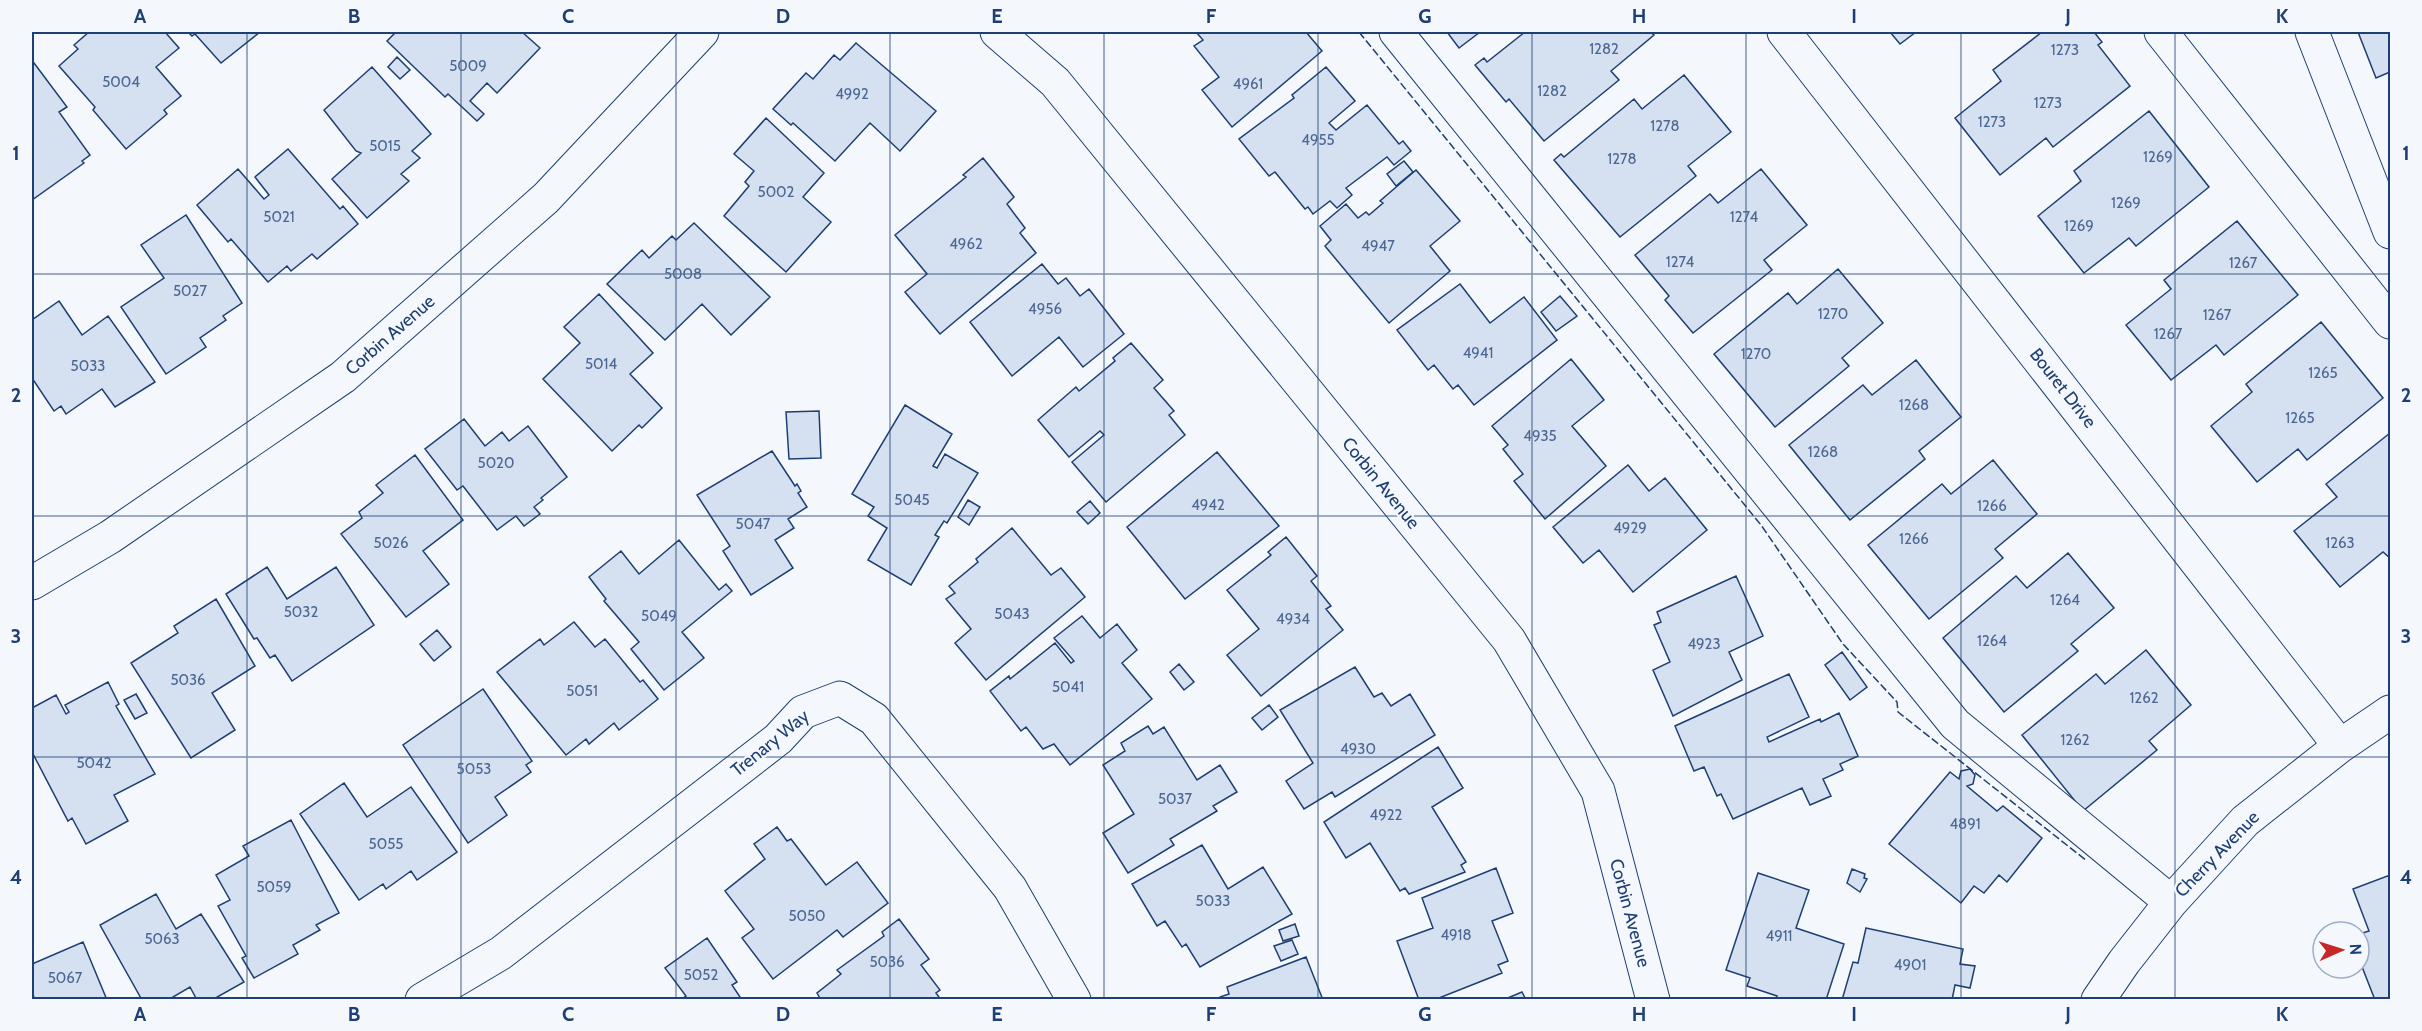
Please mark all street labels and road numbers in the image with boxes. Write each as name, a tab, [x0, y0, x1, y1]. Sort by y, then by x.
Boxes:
street label: Corbin Avenue	[341, 290, 439, 380]
street label: Bouret Drive	[2025, 344, 2101, 432]
street label: Corbin Avenue	[1337, 433, 1425, 533]
street label: Trenary Way	[727, 705, 813, 781]
street label: Cherry Avenue	[2170, 806, 2264, 902]
street label: Corbin Avenue	[1605, 856, 1655, 970]

